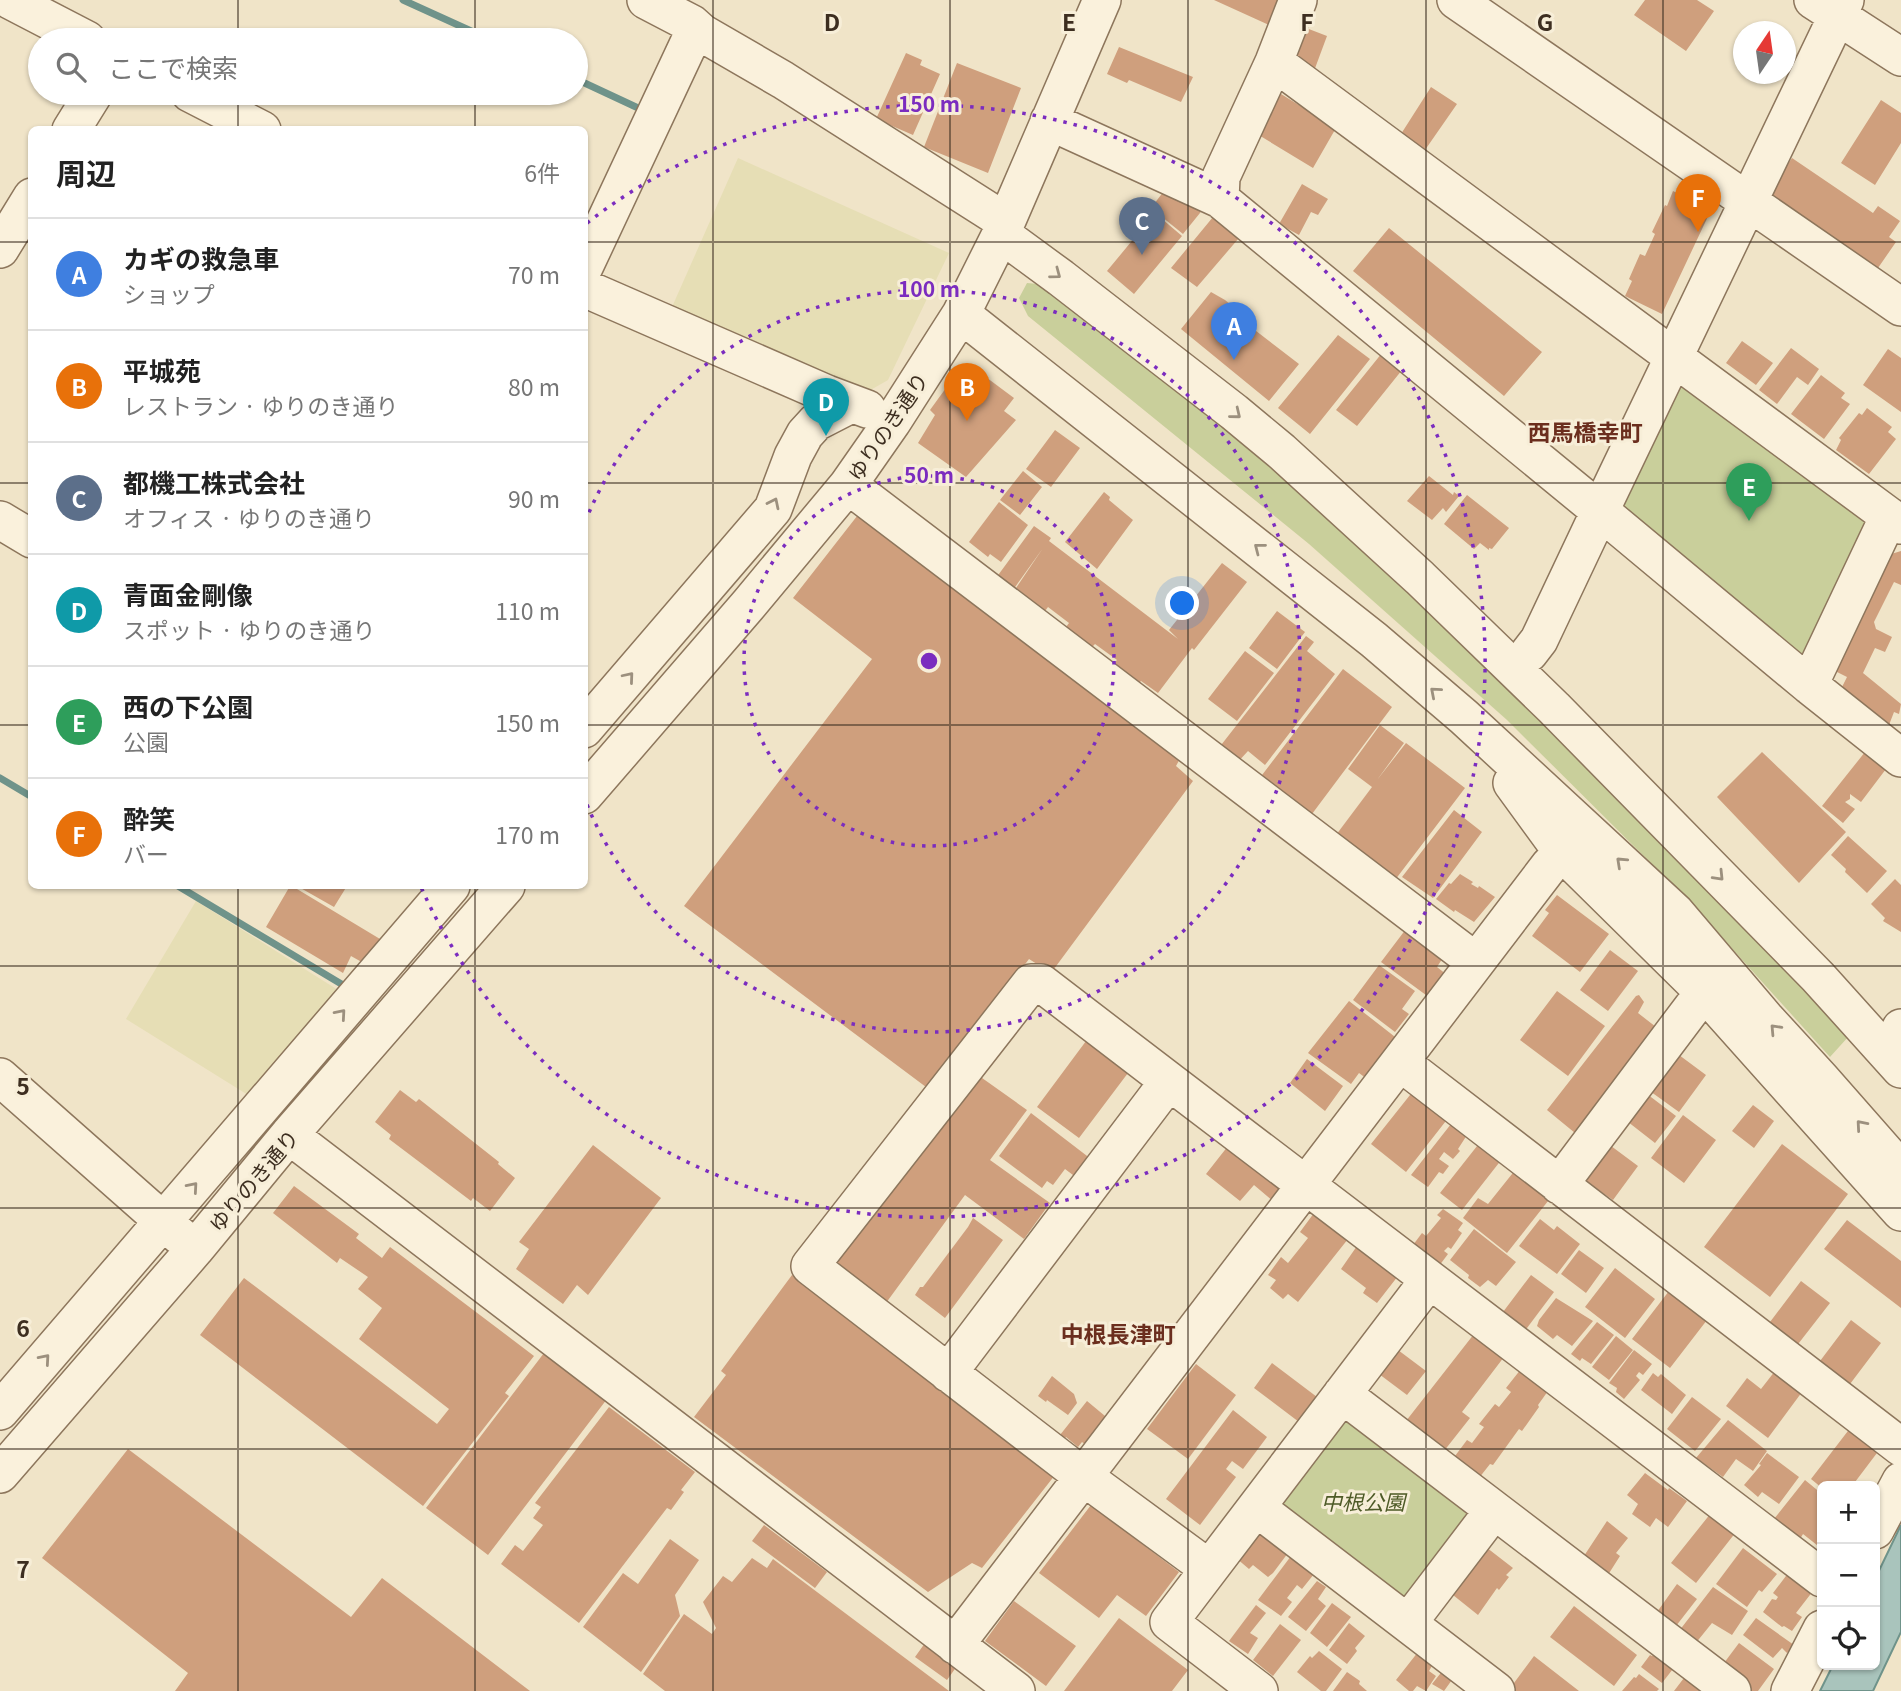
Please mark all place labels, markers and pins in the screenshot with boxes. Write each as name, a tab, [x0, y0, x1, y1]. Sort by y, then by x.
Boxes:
pin: F	[1675, 174, 1721, 232]
pin: C	[1119, 197, 1165, 255]
pin: A	[1211, 302, 1257, 360]
pin: B	[944, 363, 990, 421]
pin: D	[803, 378, 849, 436]
pin: E	[1726, 463, 1772, 521]
centre of rings	[917, 649, 941, 673]

